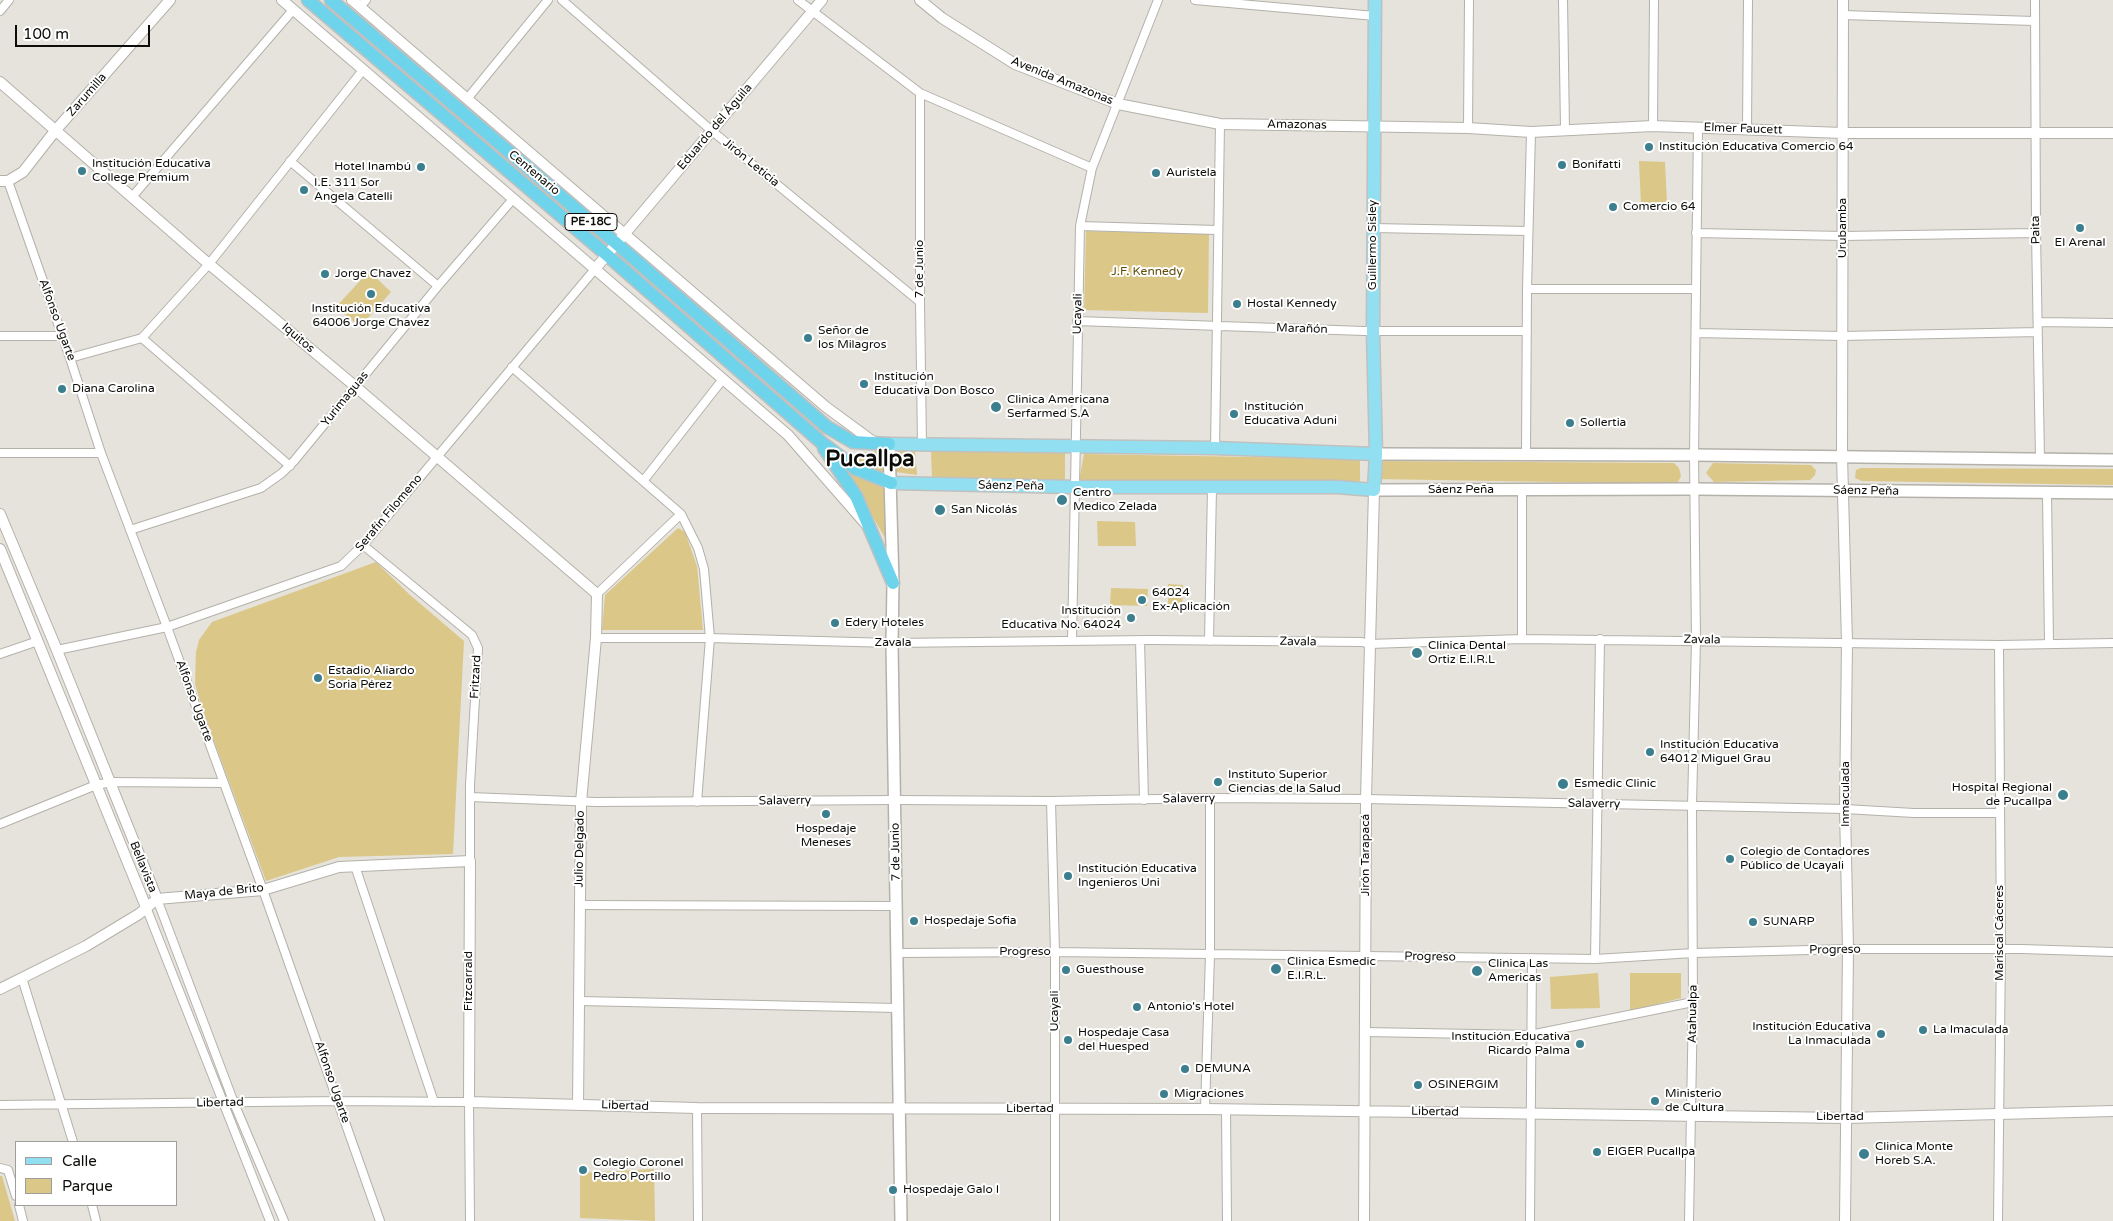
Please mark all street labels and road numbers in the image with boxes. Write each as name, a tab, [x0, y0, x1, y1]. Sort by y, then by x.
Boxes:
street label: Avenida Amazonas	[1009, 54, 1115, 108]
street label: Zarumilla	[64, 70, 110, 120]
street label: Eduardo del Águila	[675, 81, 755, 173]
street label: Amazonas	[1267, 117, 1327, 133]
street label: Elmer Faucett	[1703, 120, 1783, 138]
street label: Jirón Leticia	[720, 136, 782, 190]
street label: Centenario	[505, 147, 563, 199]
street label: Urubamba	[1836, 198, 1850, 258]
street label: Guillermo Sisley	[1366, 200, 1380, 290]
road number: PE-18C	[565, 213, 617, 230]
street label: Paita	[2029, 215, 2043, 245]
street label: 7 de Junio	[913, 240, 927, 298]
street label: Alfonso Ugarte	[36, 277, 78, 363]
street label: Ucayali	[1070, 293, 1086, 335]
street label: Iquitos	[279, 320, 317, 356]
street label: Marañón	[1276, 321, 1328, 337]
street label: Yurimaguas	[318, 368, 372, 430]
street label: Serafín Filomeno	[353, 472, 425, 554]
street label: Sáenz Peña	[978, 478, 1044, 494]
street label: Sáenz Peña	[1428, 483, 1494, 497]
street label: Sáenz Peña	[1833, 483, 1899, 499]
street label: Zavala	[1683, 632, 1721, 648]
street label: Zavala	[1279, 634, 1317, 650]
street label: Zavala	[874, 636, 912, 650]
street label: Fritzard	[468, 655, 484, 699]
street label: Alfonso Ugarte	[173, 658, 215, 744]
street label: Inmaculada	[1839, 761, 1853, 827]
street label: Salaverry	[1163, 791, 1215, 807]
street label: Salaverry	[759, 793, 811, 809]
street label: Salaverry	[1568, 796, 1620, 812]
street label: Julio Delgado	[572, 810, 588, 888]
street label: Jirón Tarapacá	[1359, 814, 1373, 896]
street label: 7 de Junio	[888, 823, 904, 881]
street label: Bellavista	[126, 839, 160, 895]
street label: Maya de Brito	[184, 881, 264, 903]
street label: Mariscal Cáceres	[1993, 885, 2007, 981]
street label: Progreso	[1809, 942, 1861, 958]
street label: Progreso	[999, 945, 1051, 959]
street label: Progreso	[1404, 949, 1456, 965]
street label: Fitzcarrald	[462, 951, 476, 1011]
street label: Atahualpa	[1685, 985, 1701, 1043]
street label: Ucayali	[1048, 990, 1062, 1032]
street label: Alfonso Ugarte	[311, 1039, 353, 1125]
street label: Libertad	[196, 1095, 244, 1111]
street label: Libertad	[601, 1098, 649, 1114]
street label: Libertad	[1006, 1102, 1054, 1116]
street label: Libertad	[1411, 1104, 1459, 1120]
street label: Libertad	[1816, 1110, 1864, 1124]

